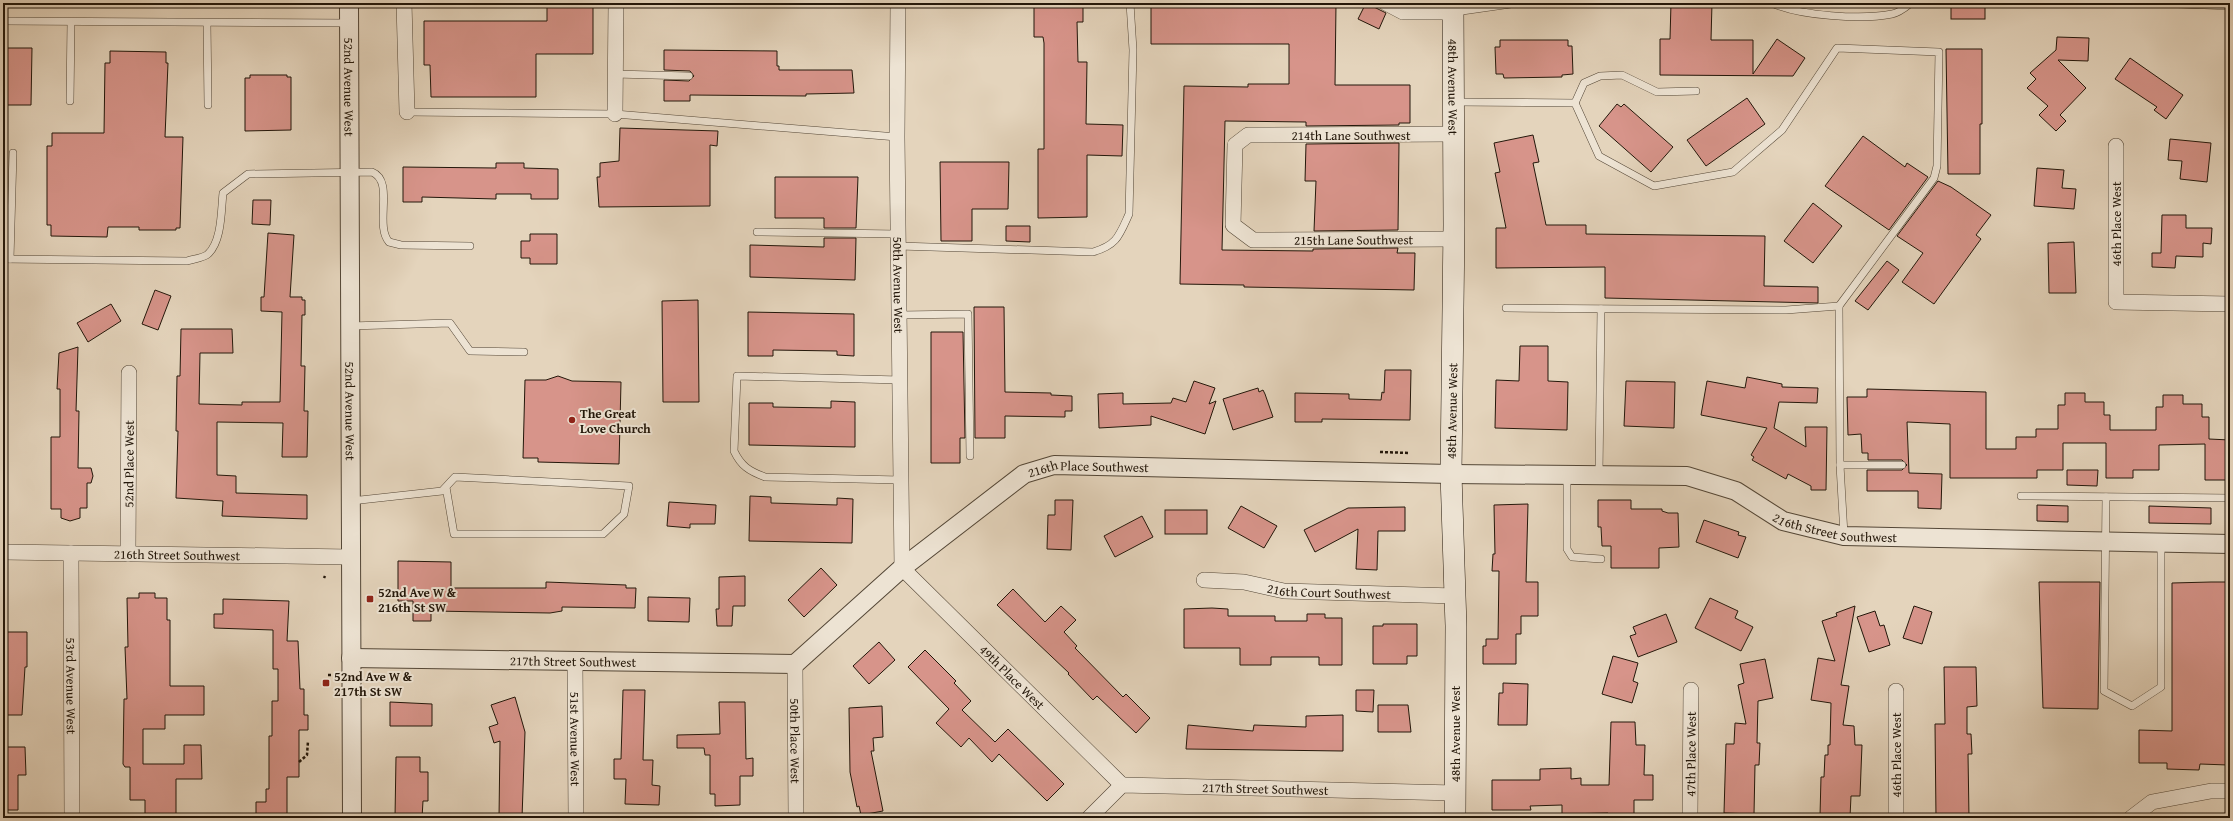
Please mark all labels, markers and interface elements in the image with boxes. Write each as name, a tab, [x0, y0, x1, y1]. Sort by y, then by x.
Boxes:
street label: 52nd Avenue West	[340, 37, 359, 137]
street label: 48th Avenue West	[1444, 39, 1463, 136]
street label: 214th Lane Southwest	[1292, 126, 1411, 145]
street label: 46th Place West	[2107, 181, 2126, 267]
street label: 215th Lane Southwest	[1294, 230, 1414, 249]
street label: 50th Avenue West	[889, 237, 909, 334]
street label: 52nd Avenue West	[341, 361, 360, 461]
street label: 48th Avenue West	[1442, 362, 1462, 459]
place label: The Great Love Church	[580, 404, 651, 438]
marker: The Great Love Church	[567, 415, 577, 425]
street label: 52nd Place West	[119, 420, 138, 508]
street label: 216th Place Southwest	[1025, 455, 1149, 482]
street label: 216th Street Southwest	[1769, 507, 1898, 547]
street label: 216th Street Southwest	[114, 544, 241, 565]
street label: 216th Court Southwest	[1265, 578, 1392, 604]
place label: 52nd Ave W & 216th St SW	[378, 583, 457, 617]
marker: 52nd Ave W & 216th St SW	[365, 594, 375, 604]
street label: 53rd Avenue West	[62, 638, 81, 735]
street label: 49th Place West	[975, 640, 1050, 714]
street label: 217th Street Southwest	[510, 651, 637, 671]
place label: 52nd Ave W & 217th St SW	[334, 667, 413, 701]
marker: 52nd Ave W & 217th St SW	[321, 678, 331, 688]
street label: 48th Avenue West	[1446, 685, 1465, 782]
street label: 51st Avenue West	[566, 692, 585, 787]
street label: 50th Place West	[786, 698, 805, 784]
street label: 47th Place West	[1681, 711, 1700, 797]
street label: 46th Place West	[1887, 712, 1906, 798]
street label: 217th Street Southwest	[1202, 777, 1329, 799]

